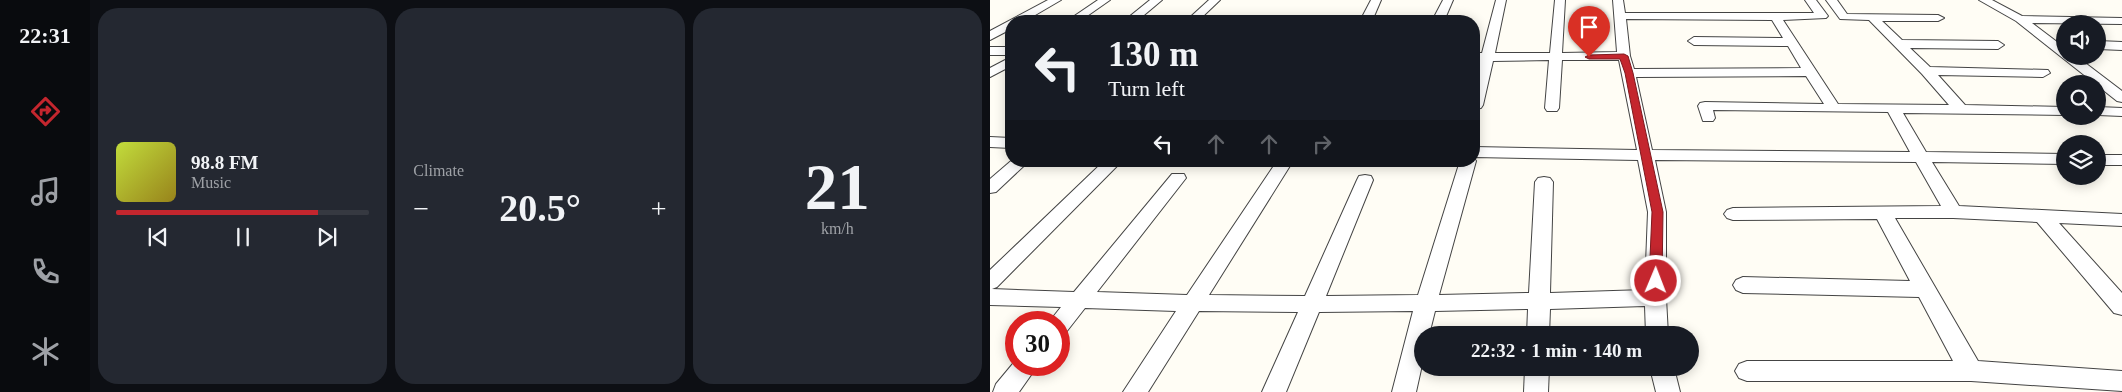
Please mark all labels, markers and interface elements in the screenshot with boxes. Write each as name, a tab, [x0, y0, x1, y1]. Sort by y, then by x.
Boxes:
pin	[1568, 6, 1610, 57]
icon: arrive	[1575, 13, 1603, 41]
map controls	[2056, 15, 2106, 185]
button: sound	[2056, 15, 2106, 65]
text: 22:31	[19, 23, 71, 48]
icon: left	[1025, 35, 1090, 100]
text: 130 m	[1108, 35, 1198, 74]
button: search	[2056, 75, 2106, 125]
text: Turn left	[1108, 76, 1185, 101]
icon: directions	[28, 94, 63, 129]
icon: left	[1149, 130, 1177, 158]
icon: ahead	[1202, 130, 1230, 158]
icon: ahead	[1255, 130, 1283, 158]
icon: right	[1308, 130, 1336, 158]
button: layers	[2056, 135, 2106, 185]
text: 21	[805, 151, 870, 223]
text: 98.8 FM	[191, 152, 259, 173]
text: Climate	[413, 162, 464, 179]
icon: music	[28, 174, 63, 209]
text: Music	[191, 174, 231, 191]
text: 20.5°	[499, 187, 581, 229]
text: −	[413, 193, 429, 224]
text: +	[651, 193, 667, 224]
text: km/h	[821, 220, 854, 237]
icon: previous	[144, 223, 172, 251]
icon: pause	[229, 223, 257, 251]
icon: next	[313, 223, 341, 251]
icon: phone	[28, 254, 63, 289]
position arrow	[1629, 254, 1681, 306]
speed limit sign: 30	[1005, 311, 1070, 376]
icon: climate	[28, 334, 63, 369]
text: 22:32 · 1 min · 140 m	[1471, 340, 1642, 361]

